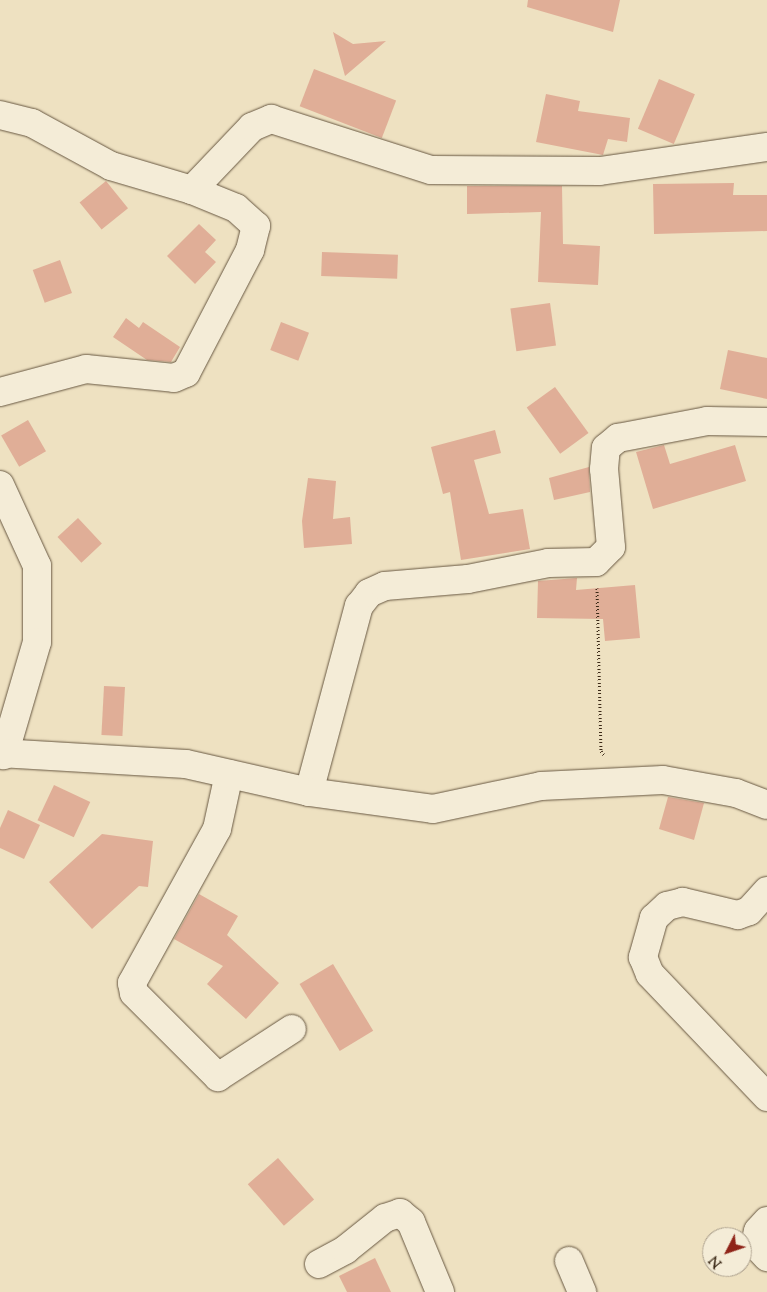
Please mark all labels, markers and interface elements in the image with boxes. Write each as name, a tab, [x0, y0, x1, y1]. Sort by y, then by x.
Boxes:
north arrow	[702, 1227, 752, 1277]
text: N	[705, 1250, 728, 1272]

